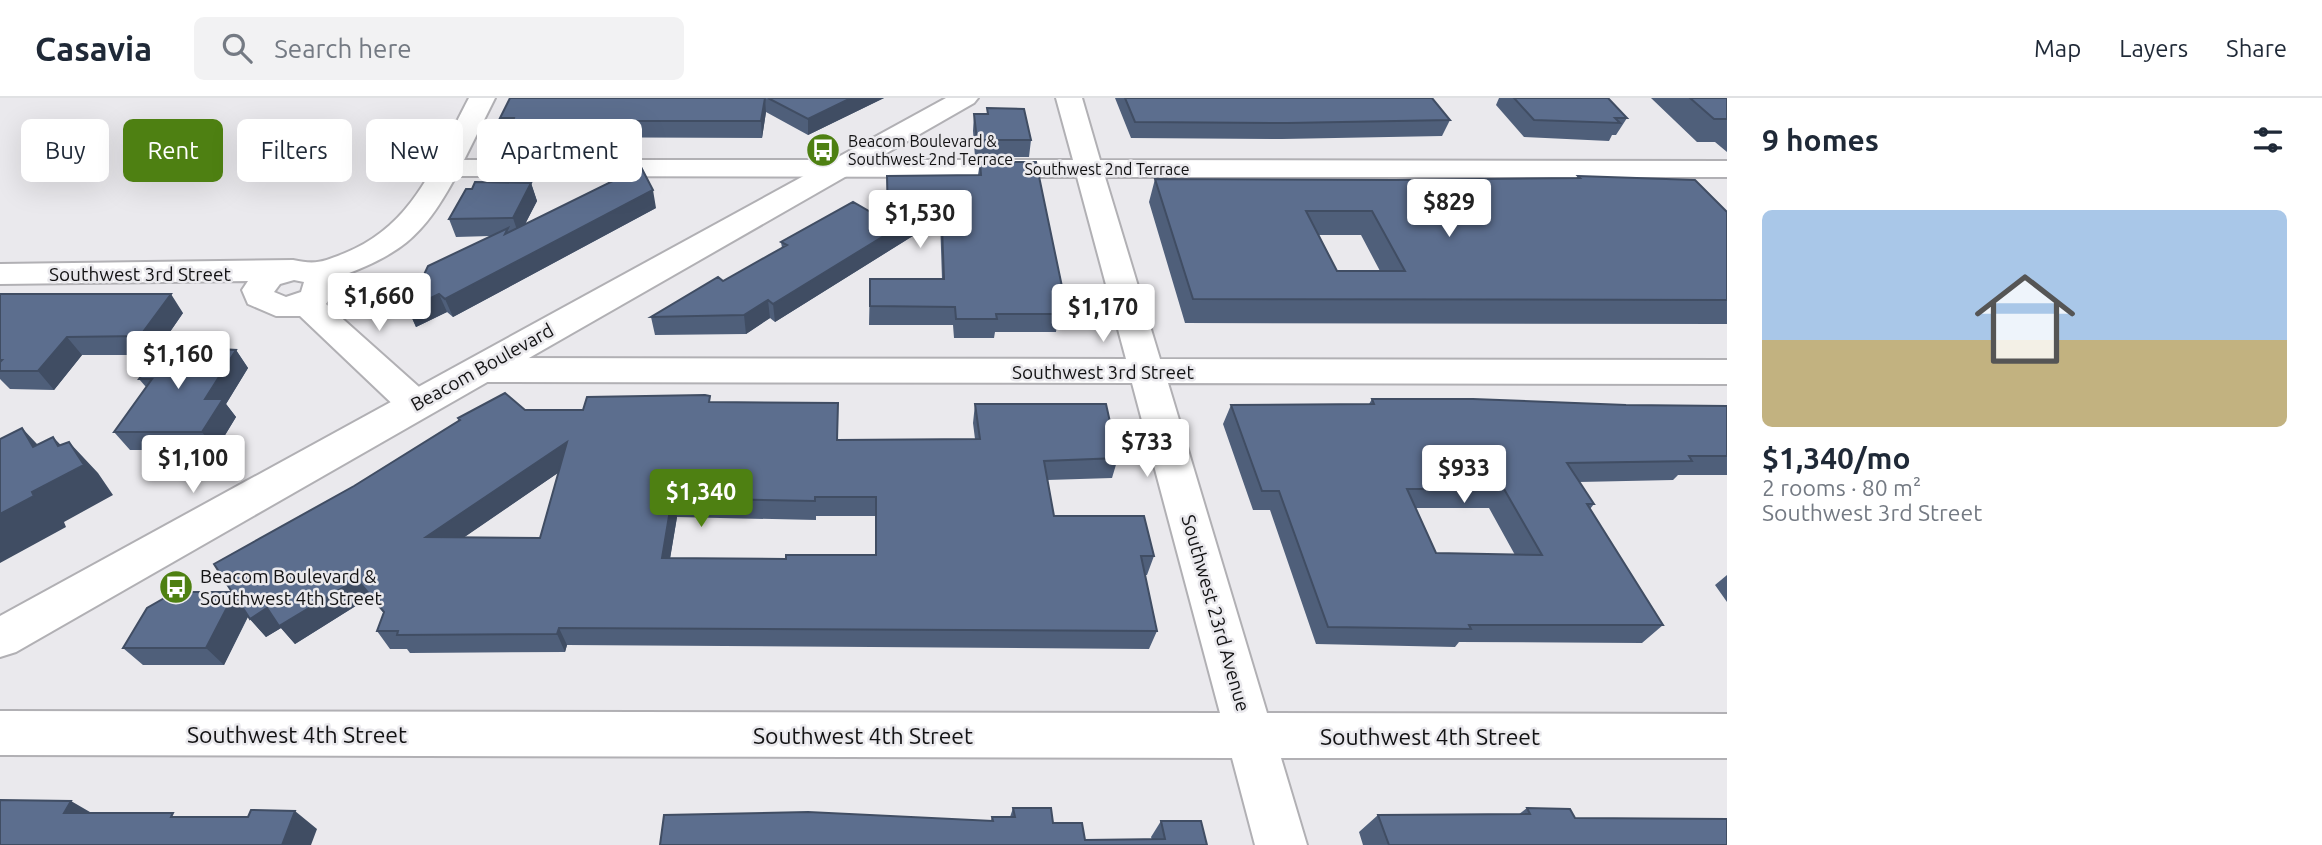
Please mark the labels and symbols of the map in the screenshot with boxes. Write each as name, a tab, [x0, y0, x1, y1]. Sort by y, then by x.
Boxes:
bus stop icon: Beacom Boulevard & Southwest 2nd Terrace	[804, 131, 842, 169]
place label: Beacom Boulevard & Southwest 2nd Terrace	[848, 132, 1013, 168]
street label: Southwest 2nd Terrace	[1024, 160, 1190, 178]
pin: $829	[1408, 180, 1490, 239]
pin: $1,530	[863, 190, 977, 250]
street label: Southwest 3rd Street	[49, 263, 231, 285]
pin: $1,660	[322, 274, 436, 333]
pin: $1,170	[1046, 285, 1160, 344]
street label: Beacom Boulevard	[407, 319, 557, 415]
pin: $1,160	[121, 331, 235, 391]
street label: Southwest 3rd Street	[1012, 361, 1194, 383]
pin: $733	[1106, 420, 1188, 479]
pin: $1,100	[136, 436, 250, 495]
pin: $933	[1423, 446, 1505, 505]
pin: $1,340	[644, 470, 758, 529]
street label: Southwest 23rd Avenue	[1177, 512, 1255, 714]
place label: Beacom Boulevard & Southwest 4th Street	[200, 565, 382, 609]
bus stop icon: Beacom Boulevard & Southwest 4th Street	[157, 568, 195, 606]
street label: Southwest 4th Street	[187, 722, 407, 747]
street label: Southwest 4th Street	[753, 723, 973, 748]
street label: Southwest 4th Street	[1320, 724, 1540, 749]

